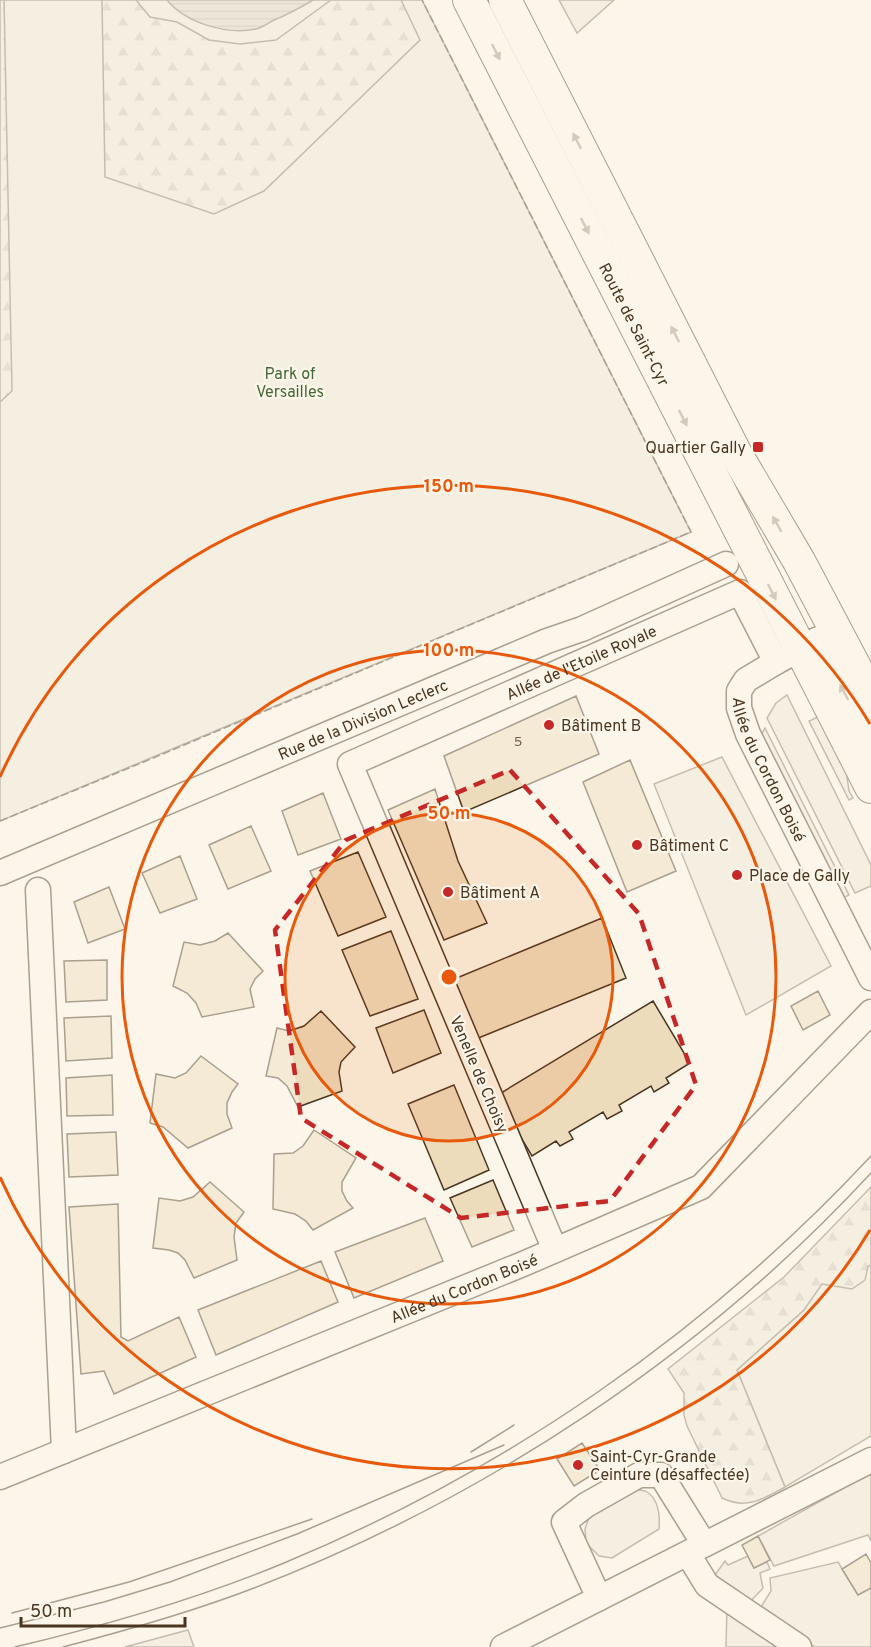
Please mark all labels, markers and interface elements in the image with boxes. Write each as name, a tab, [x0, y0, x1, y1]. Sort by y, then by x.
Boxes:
one-way arrow	[491, 44, 501, 61]
one-way arrow	[572, 133, 581, 150]
one-way arrow	[580, 217, 589, 234]
street label: Route de Saint-Cyr	[593, 260, 673, 390]
one-way arrow	[670, 325, 680, 342]
park label: Park of Versailles	[256, 365, 324, 403]
one-way arrow	[678, 410, 688, 427]
place label: Quartier Gally	[645, 439, 746, 459]
marker: Quartier Gally	[751, 440, 765, 454]
text: 150 m	[424, 476, 474, 499]
one-way arrow	[772, 516, 783, 532]
one-way arrow	[767, 583, 776, 600]
street label: Allée de l'Etoile Royale	[503, 622, 660, 706]
text: 100 m	[423, 640, 475, 663]
street label: Rue de la Division Leclerc	[276, 676, 451, 766]
one-way arrow	[839, 684, 849, 701]
street label: Allée du Cordon Boisé	[727, 697, 809, 846]
place label: Bâtiment B	[561, 717, 641, 737]
marker: Bâtiment B	[542, 718, 556, 732]
house number: 5	[514, 734, 522, 751]
text: 50 m	[427, 803, 471, 826]
place label: Bâtiment C	[649, 837, 729, 857]
marker: Bâtiment C	[630, 838, 644, 852]
place label: Place de Gally	[749, 867, 850, 887]
marker: Place de Gally	[730, 868, 744, 882]
place label: Bâtiment A	[460, 884, 540, 904]
marker: Bâtiment A	[441, 885, 455, 899]
centre of rings	[439, 967, 459, 987]
street label: Venelle de Choisy	[444, 1013, 512, 1137]
street label: Allée du Cordon Boisé	[388, 1251, 542, 1329]
place label: Saint-Cyr-Grande Ceinture (désaffectée)	[590, 1448, 750, 1486]
marker: Saint-Cyr-Grande Ceinture (désaffectée)	[571, 1458, 585, 1472]
scale bar	[21, 1590, 184, 1628]
text: 50 m	[30, 1601, 72, 1624]

